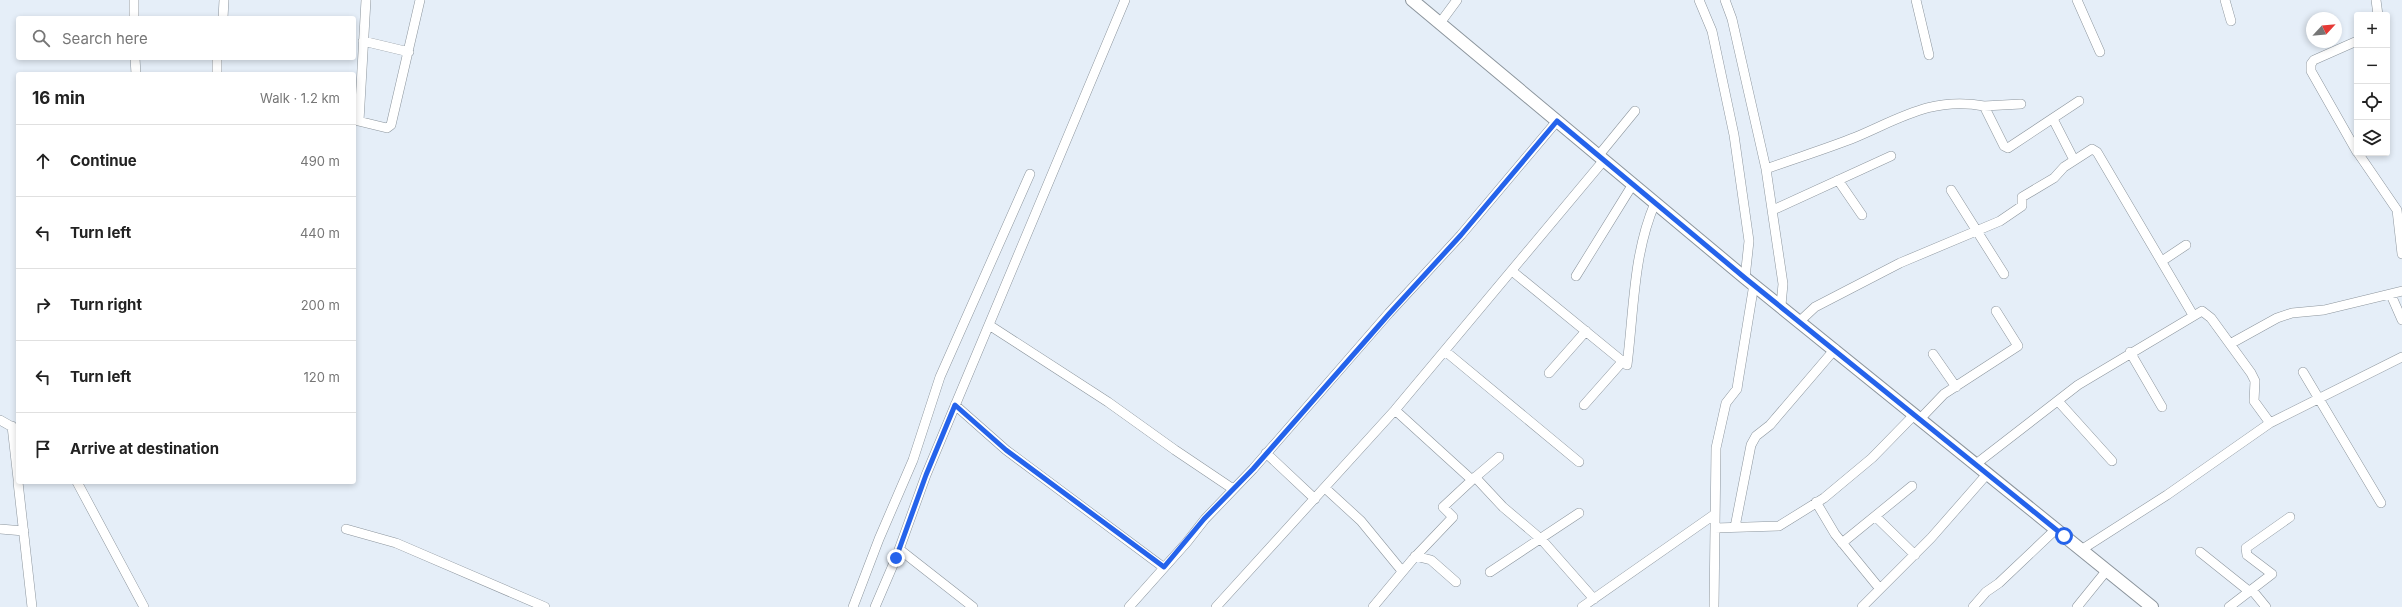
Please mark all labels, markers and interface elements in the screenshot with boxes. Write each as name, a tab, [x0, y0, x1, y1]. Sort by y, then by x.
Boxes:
north arrow	[2306, 12, 2342, 48]
map controls	[2354, 12, 2390, 156]
button: +	[2354, 12, 2390, 48]
search box	[16, 16, 356, 60]
icon: search	[30, 27, 52, 49]
text: Search here	[62, 29, 148, 48]
button: −	[2354, 48, 2390, 84]
button: locate	[2354, 84, 2390, 120]
text: 16 min	[32, 88, 85, 108]
text: Walk · 1.2 km	[260, 90, 340, 106]
button: layers	[2354, 120, 2390, 156]
icon: ahead	[32, 150, 54, 172]
text: Continue	[70, 151, 137, 170]
text: 490 m	[300, 153, 340, 169]
icon: left	[32, 222, 54, 244]
text: Turn left	[70, 223, 131, 242]
text: 440 m	[300, 225, 340, 241]
icon: right	[32, 294, 54, 316]
text: Turn right	[70, 295, 142, 314]
text: 200 m	[301, 297, 340, 313]
icon: left	[32, 366, 54, 388]
text: Turn left	[70, 367, 131, 386]
text: 120 m	[304, 369, 340, 385]
icon: arrive	[32, 438, 54, 460]
text: Arrive at destination	[70, 439, 219, 458]
route start	[2055, 527, 2073, 545]
route end	[887, 549, 905, 567]

